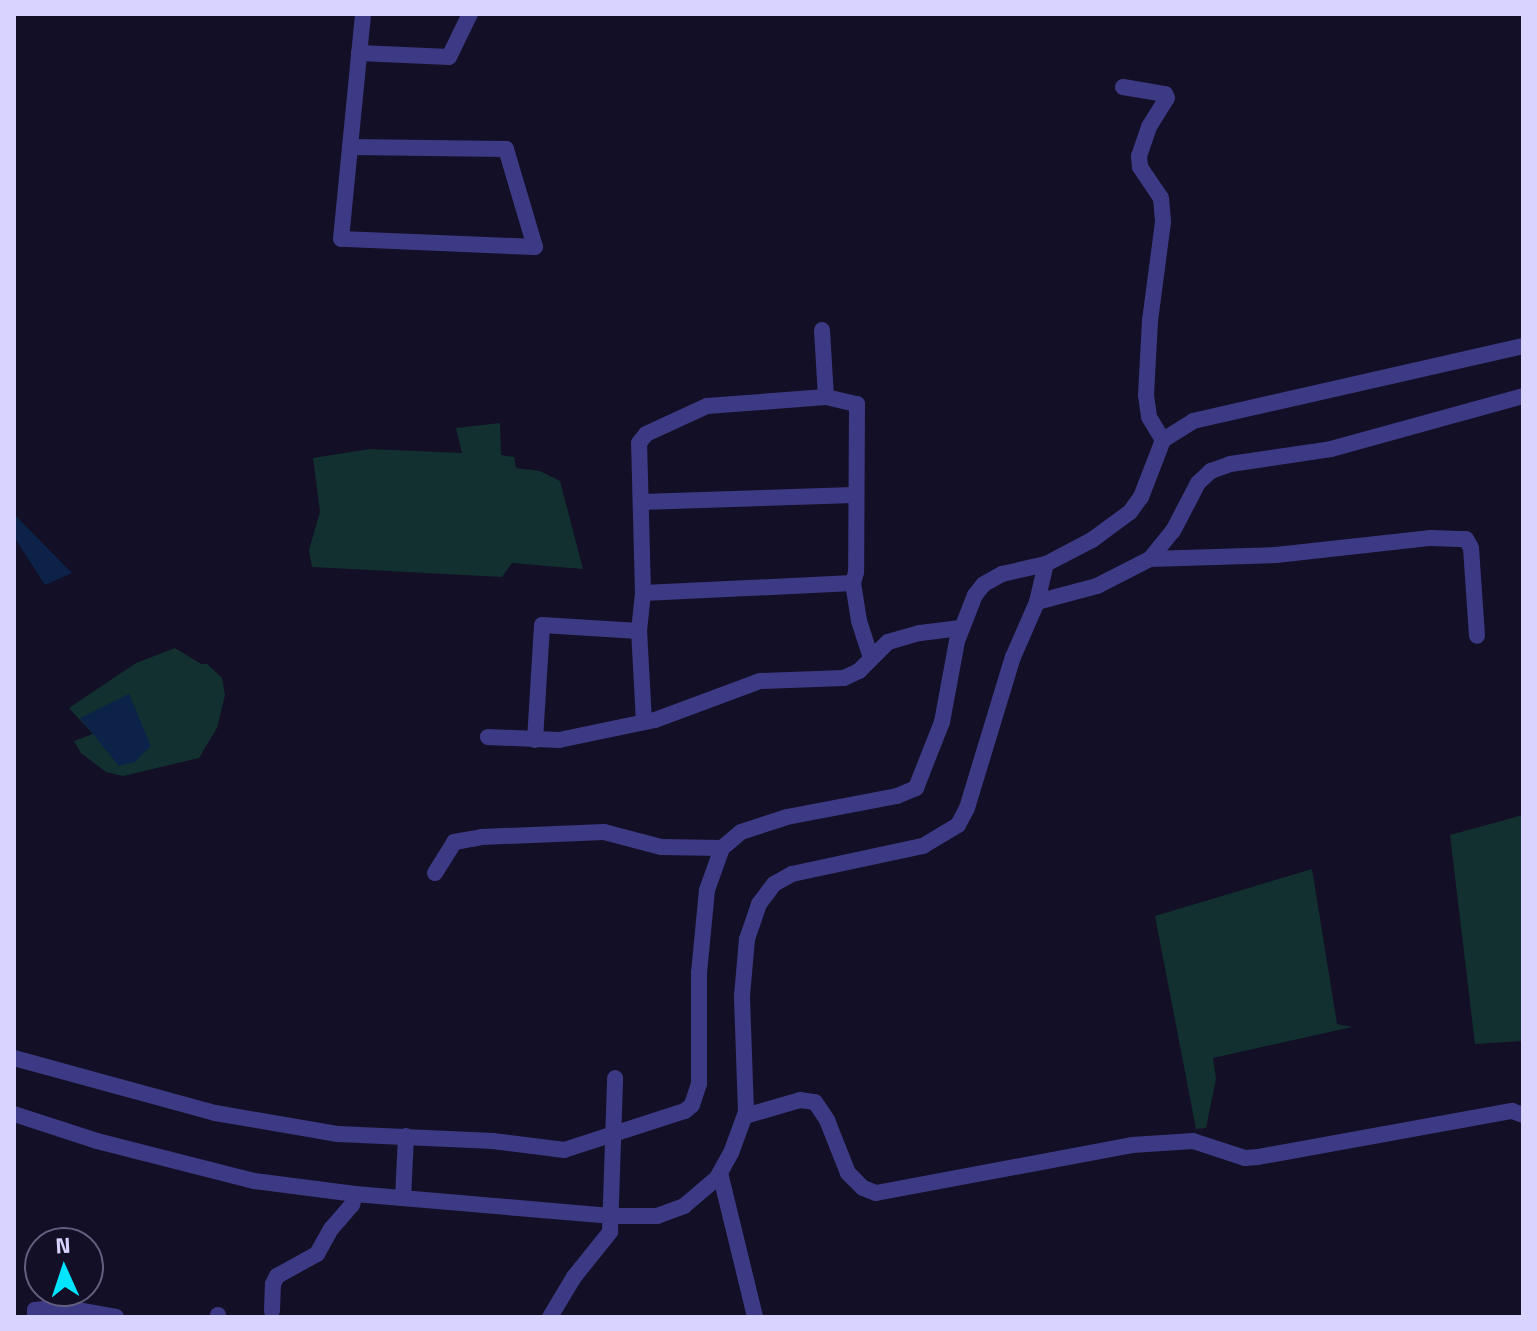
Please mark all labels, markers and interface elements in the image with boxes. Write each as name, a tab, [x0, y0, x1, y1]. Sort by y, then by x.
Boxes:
north arrow	[24, 1227, 104, 1307]
text: N	[54, 1228, 71, 1262]

